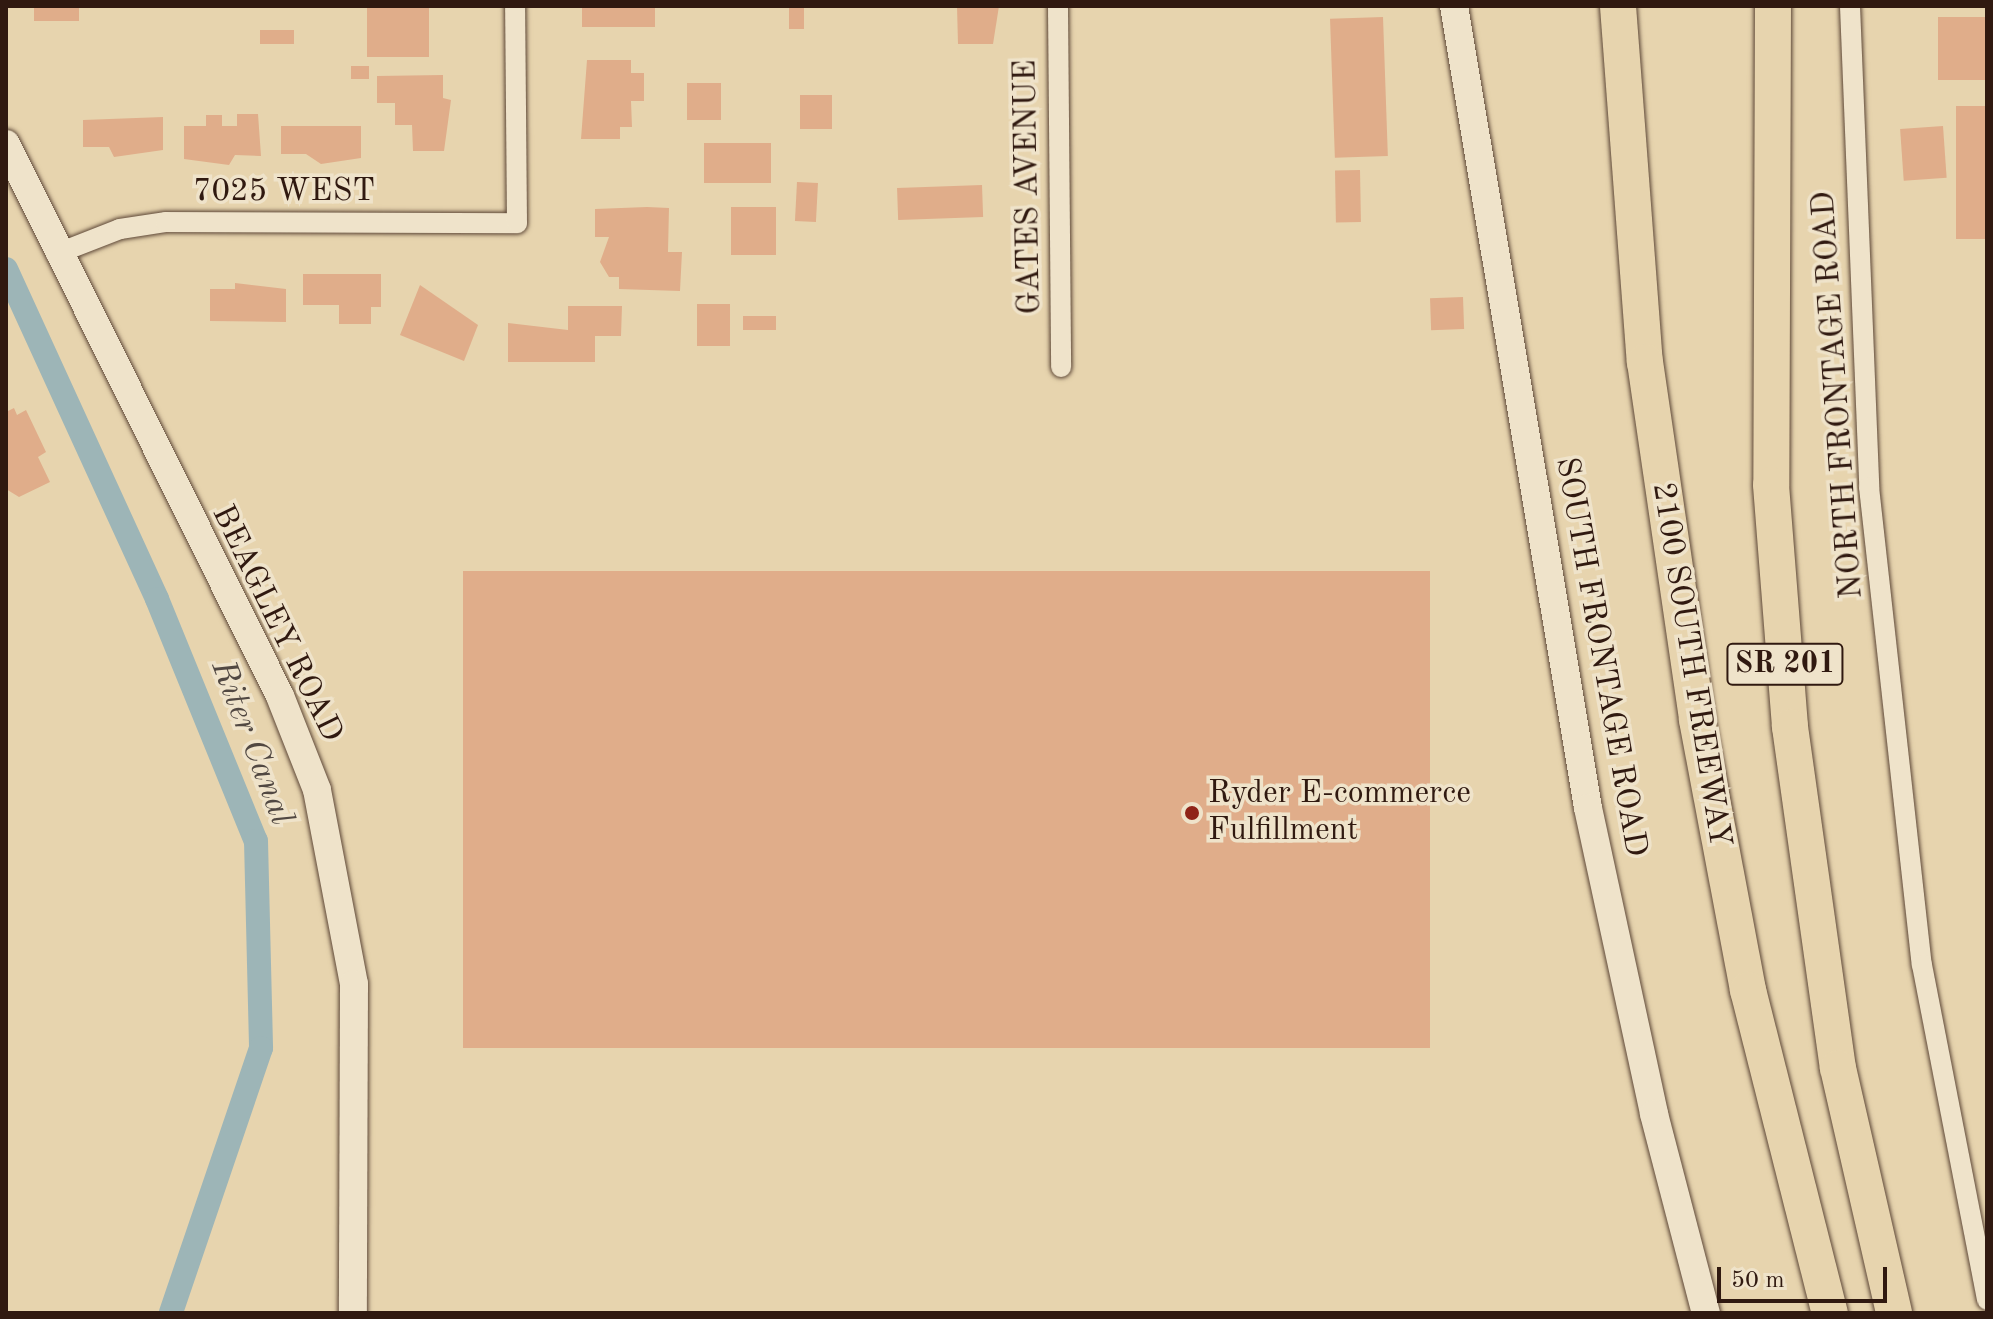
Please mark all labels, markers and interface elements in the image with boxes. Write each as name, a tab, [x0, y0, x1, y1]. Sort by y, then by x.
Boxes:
street label: GATES AVENUE	[1008, 59, 1050, 315]
street label: 7025 WEST	[193, 173, 375, 211]
street label: NORTH FRONTAGE ROAD	[1806, 190, 1872, 600]
street label: SOUTH FRONTAGE ROAD	[1546, 454, 1654, 860]
street label: 2100 SOUTH FREEWAY	[1642, 480, 1738, 850]
street label: BEAGLEY ROAD	[202, 499, 350, 749]
road number: SR 201	[1725, 638, 1845, 690]
water label: Riter Canal	[201, 655, 301, 831]
place label: Ryder E-commerce Fulfillment	[1208, 776, 1471, 851]
marker: Ryder E-commerce Fulfillment	[1183, 804, 1201, 822]
scale bar	[1721, 1251, 1891, 1301]
text: 50 m	[1731, 1269, 1785, 1293]

